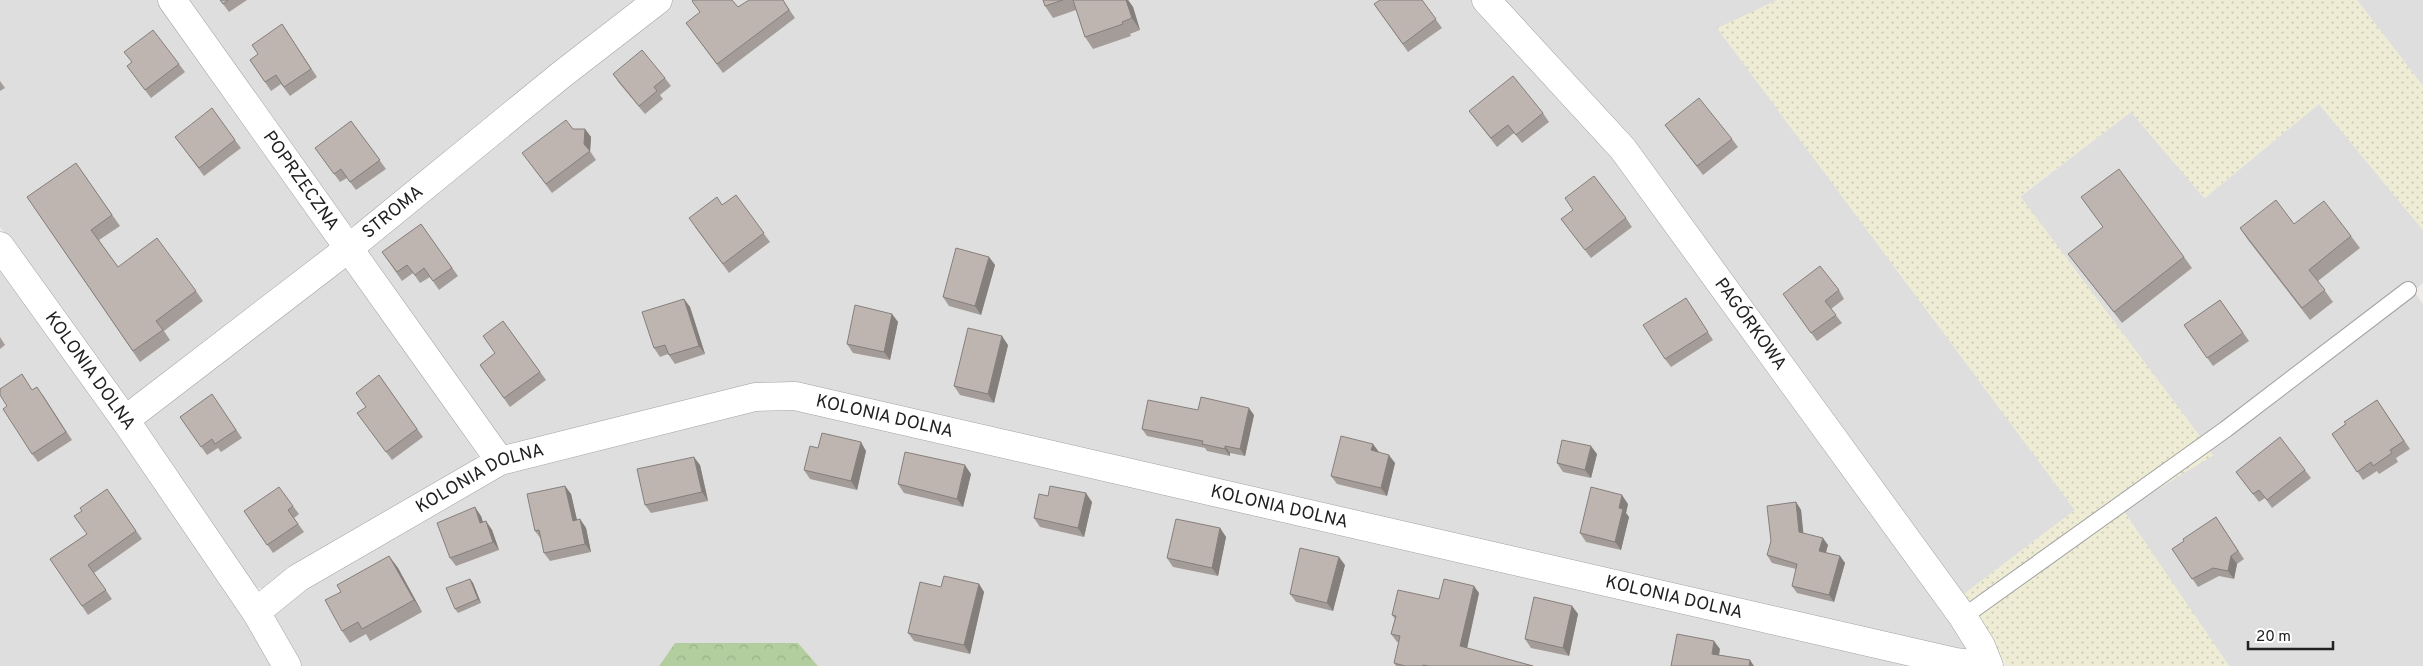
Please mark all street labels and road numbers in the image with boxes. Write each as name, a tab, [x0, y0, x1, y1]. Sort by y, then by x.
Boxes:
street label: POPRZECZNA	[257, 127, 344, 235]
street label: STROMA	[358, 180, 428, 244]
street label: PAGÓRKOWA	[1709, 274, 1792, 375]
street label: KOLONIA DOLNA	[40, 307, 140, 435]
street label: KOLONIA DOLNA	[814, 390, 956, 443]
street label: KOLONIA DOLNA	[412, 439, 547, 519]
street label: KOLONIA DOLNA	[1208, 480, 1350, 534]
street label: KOLONIA DOLNA	[1603, 571, 1745, 625]

